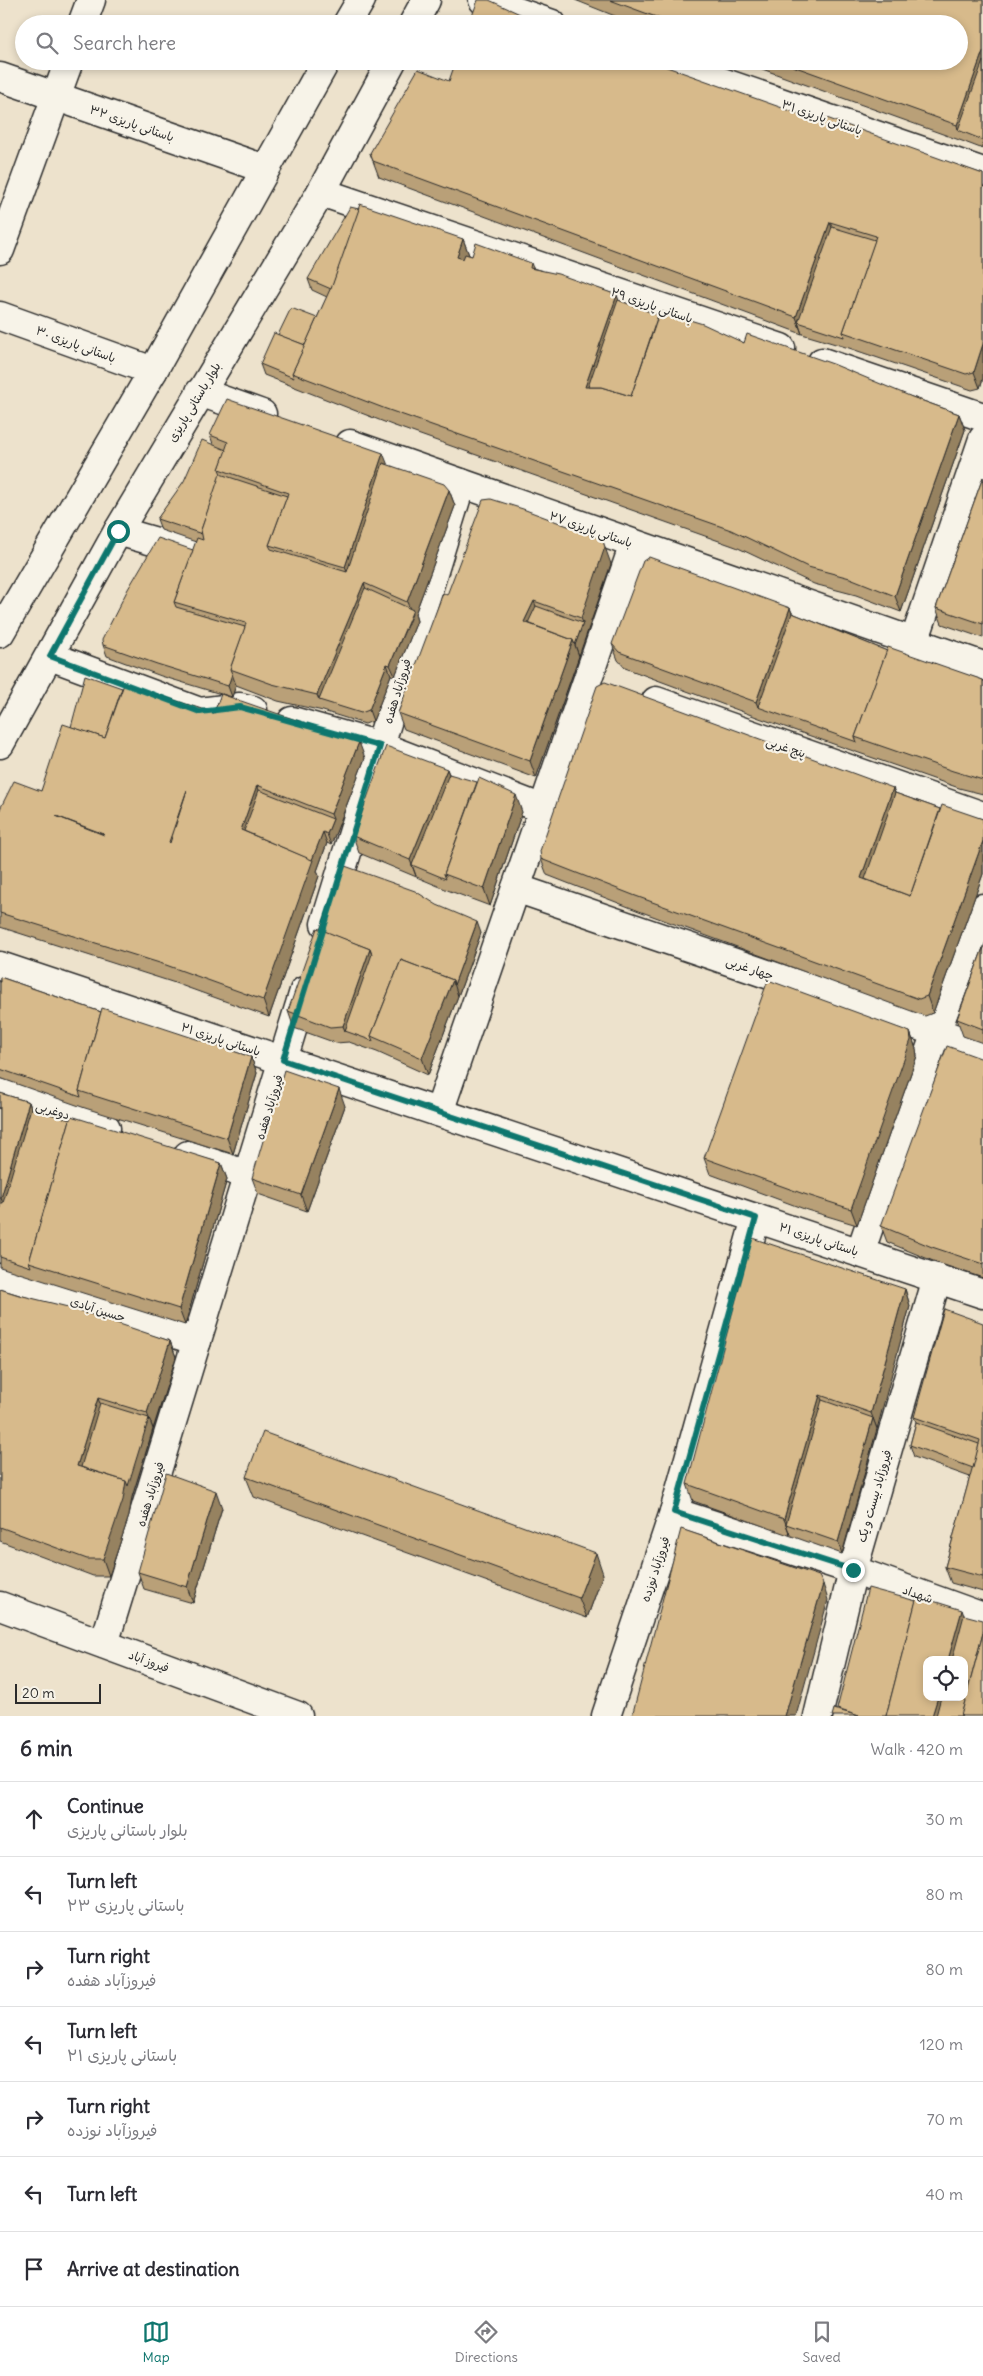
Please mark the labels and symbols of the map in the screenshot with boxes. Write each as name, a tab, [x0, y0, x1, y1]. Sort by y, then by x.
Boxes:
street label: باستانی پاریزی ۳۱	[779, 96, 864, 139]
street label: باستانی پاریزی ۳۲	[88, 102, 176, 145]
street label: باستانی پاریزی ۲۹	[609, 284, 695, 327]
street label: باستانی پاریزی ۳۰	[34, 323, 118, 366]
street label: بلوار باستانی پاریزی	[164, 359, 225, 445]
street label: باستانی پاریزی ۲۷	[547, 508, 634, 551]
route start	[107, 520, 130, 543]
street label: فیروزآباد هفده	[380, 657, 415, 726]
street label: پنج غربی	[764, 733, 808, 763]
street label: چهار غربی	[724, 953, 776, 984]
street label: باستانی پاریزی ۲۱	[179, 1019, 263, 1060]
street label: فیروزآباد هفده	[252, 1073, 287, 1142]
street label: دوغربی	[34, 1098, 72, 1123]
street label: باستانی پاریزی ۲۱	[777, 1219, 861, 1260]
street label: حسین آبادی	[68, 1293, 127, 1326]
street label: فیروزآباد بیست و یک	[854, 1448, 895, 1544]
street label: فیروزآباد هفده	[133, 1460, 168, 1529]
street label: فیروزآباد نوزده	[637, 1534, 674, 1604]
route end	[842, 1559, 865, 1582]
street label: شهداد	[901, 1582, 935, 1606]
street label: فیروز آباد	[126, 1647, 171, 1676]
scale bar	[15, 1681, 101, 1704]

